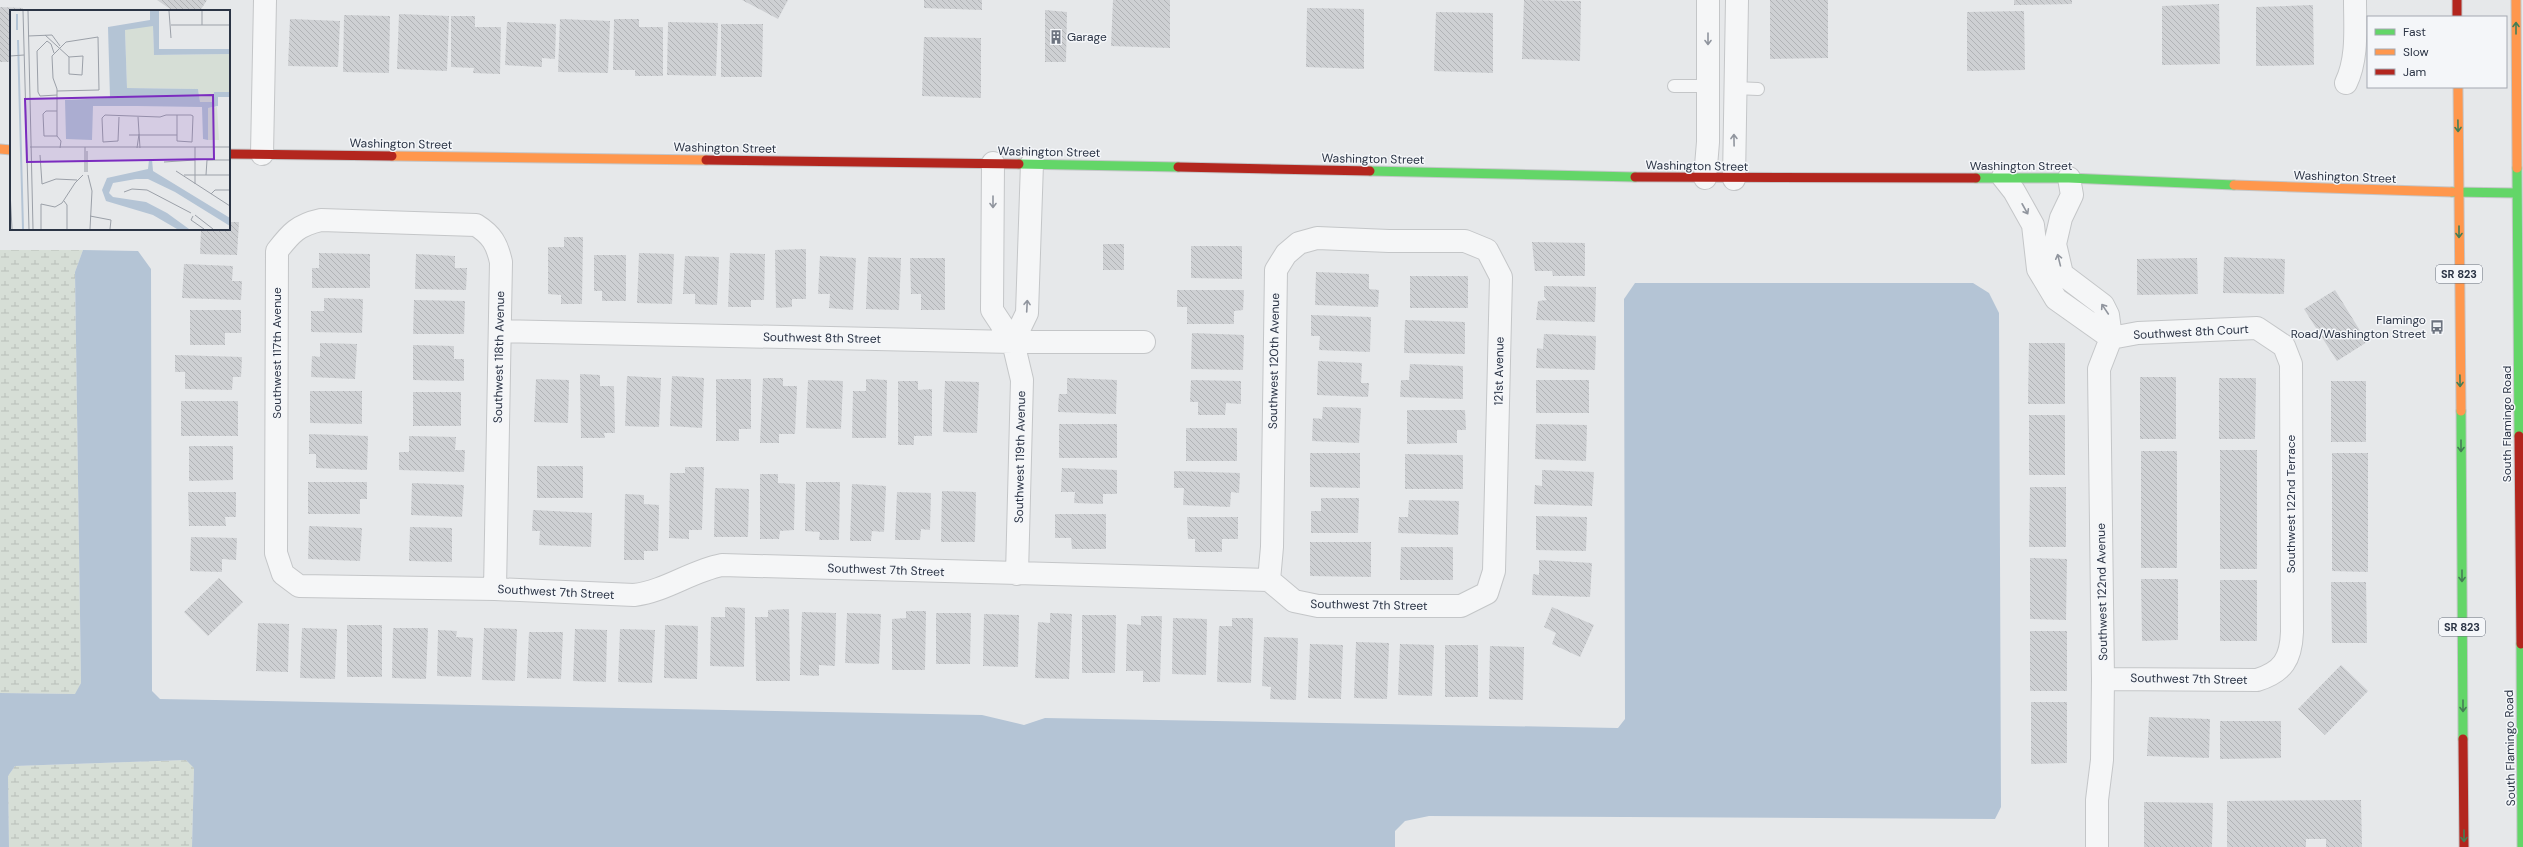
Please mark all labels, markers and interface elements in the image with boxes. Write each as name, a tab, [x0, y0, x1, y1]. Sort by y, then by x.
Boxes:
inset map	[10, 10, 230, 230]
legend	[2367, 16, 2507, 88]
one-way arrow	[2512, 22, 2520, 35]
text: Fast	[2403, 24, 2426, 40]
building icon: Garage	[1048, 29, 1064, 45]
place label: Garage	[1067, 29, 1107, 45]
one-way arrow	[1704, 32, 1712, 45]
text: Slow	[2403, 44, 2429, 60]
text: Jam	[2403, 64, 2426, 80]
one-way arrow	[2454, 119, 2462, 132]
one-way arrow	[1730, 134, 1737, 147]
street label: Washington Street	[350, 135, 453, 153]
street label: Washington Street	[674, 139, 777, 157]
street label: Washington Street	[998, 143, 1101, 161]
street label: Washington Street	[1322, 150, 1425, 168]
street label: Washington Street	[1646, 157, 1749, 175]
street label: Washington Street	[1970, 158, 2073, 174]
street label: Washington Street	[2293, 167, 2397, 187]
one-way arrow	[989, 195, 997, 208]
one-way arrow	[2021, 203, 2029, 215]
one-way arrow	[2455, 225, 2463, 238]
one-way arrow	[2055, 254, 2062, 267]
road number: SR 823	[2436, 265, 2482, 283]
street label: Southwest 117th Avenue	[269, 287, 285, 419]
street label: Southwest 118th Avenue	[490, 291, 508, 423]
street label: Southwest 120th Avenue	[1265, 293, 1283, 429]
one-way arrow	[1023, 300, 1031, 313]
one-way arrow	[2100, 304, 2109, 315]
place label: Flamingo Road/Washington Street	[2291, 312, 2426, 342]
bus stop icon: Flamingo Road/Washington Street	[2429, 319, 2445, 335]
street label: Southwest 8th Court	[2133, 321, 2250, 343]
street label: Southwest 8th Street	[763, 329, 881, 347]
street label: 121st Avenue	[1490, 336, 1508, 406]
street label: South Flamingo Road	[2499, 366, 2515, 482]
one-way arrow	[2456, 374, 2464, 387]
street label: Southwest 119th Avenue	[1011, 390, 1029, 523]
street label: Southwest 122nd Terrace	[2283, 434, 2299, 573]
one-way arrow	[2457, 439, 2465, 452]
street label: Southwest 122nd Avenue	[2093, 523, 2111, 661]
street label: Southwest 7th Street	[827, 560, 945, 580]
one-way arrow	[2458, 569, 2466, 582]
street label: Southwest 7th Street	[497, 581, 615, 603]
street label: Southwest 7th Street	[1310, 596, 1428, 614]
road number: SR 823	[2439, 618, 2485, 636]
street label: Southwest 7th Street	[2130, 670, 2248, 688]
street label: South Flamingo Road	[2501, 690, 2519, 806]
one-way arrow	[2459, 699, 2467, 712]
one-way arrow	[2460, 829, 2468, 842]

